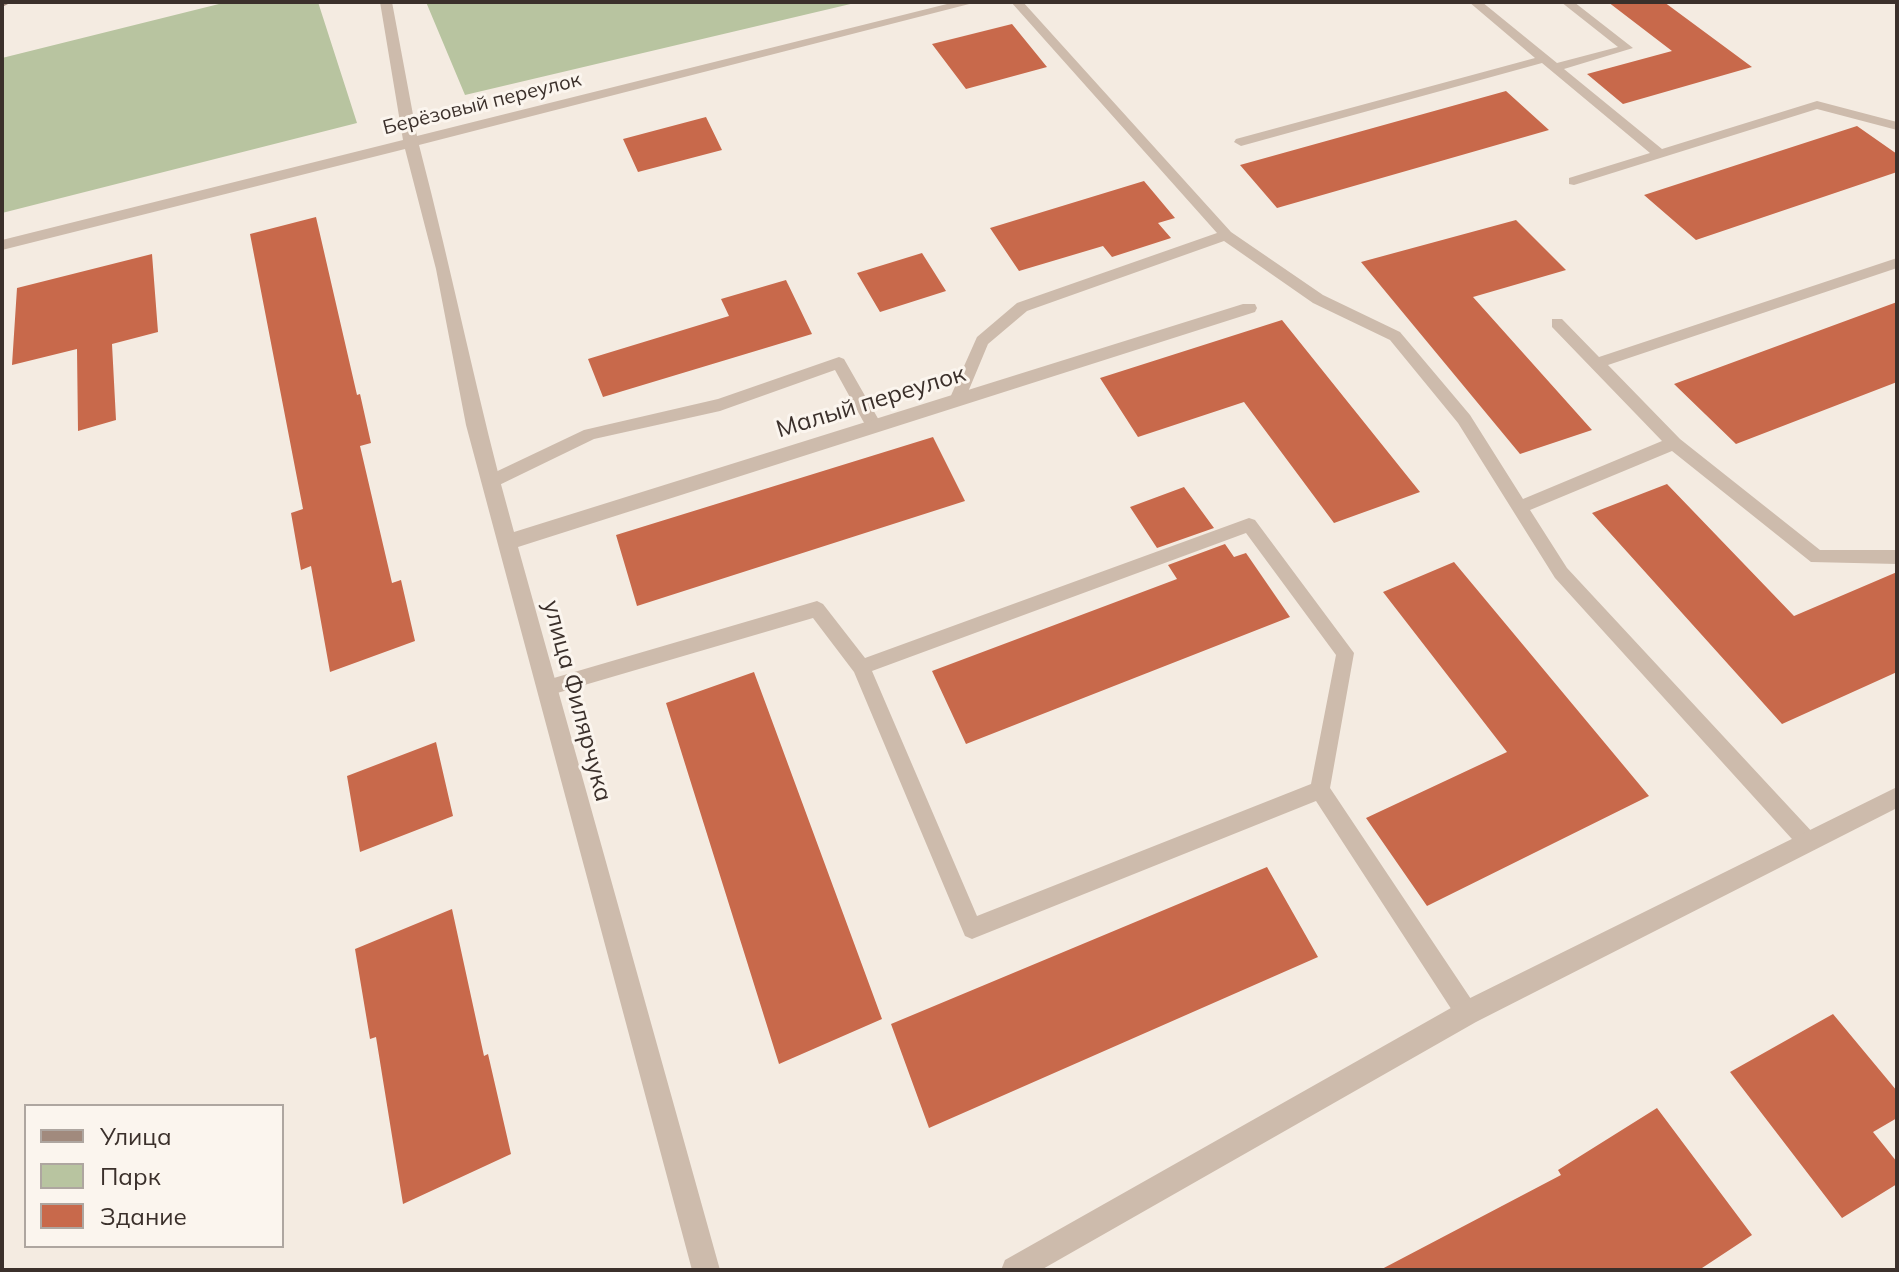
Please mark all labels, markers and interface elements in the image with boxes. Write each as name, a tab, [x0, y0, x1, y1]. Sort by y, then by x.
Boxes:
street label: Берёзовый переулок	[380, 68, 584, 140]
street label: Малый переулок	[773, 360, 969, 444]
street label: улица Филярчука	[536, 597, 618, 805]
legend	[24, 1104, 284, 1248]
text: Улица	[100, 1121, 172, 1151]
text: Парк	[100, 1161, 161, 1191]
text: Здание	[100, 1201, 187, 1231]

